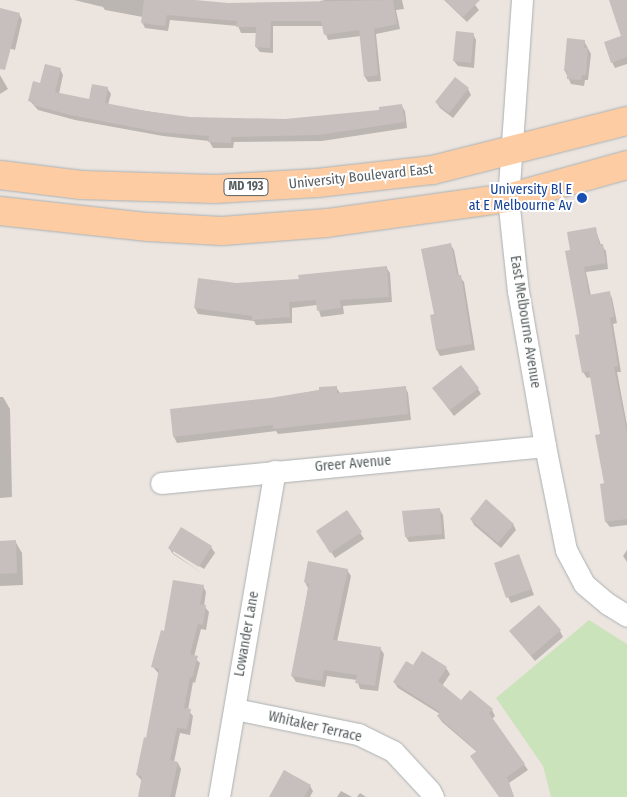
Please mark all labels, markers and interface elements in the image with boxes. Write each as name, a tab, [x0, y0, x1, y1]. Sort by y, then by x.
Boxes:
street label: University Boulevard East	[288, 161, 434, 193]
road number: MD 193	[224, 178, 268, 196]
place label: University Bl E at E Melbourne Av	[469, 182, 572, 214]
marker: University Bl E at E Melbourne Av	[576, 192, 588, 204]
street label: East Melbourne Avenue	[506, 254, 544, 390]
street label: Greer Avenue	[314, 452, 392, 476]
street label: Lowander Lane	[231, 590, 263, 678]
street label: Whitaker Terrace	[266, 708, 364, 746]

